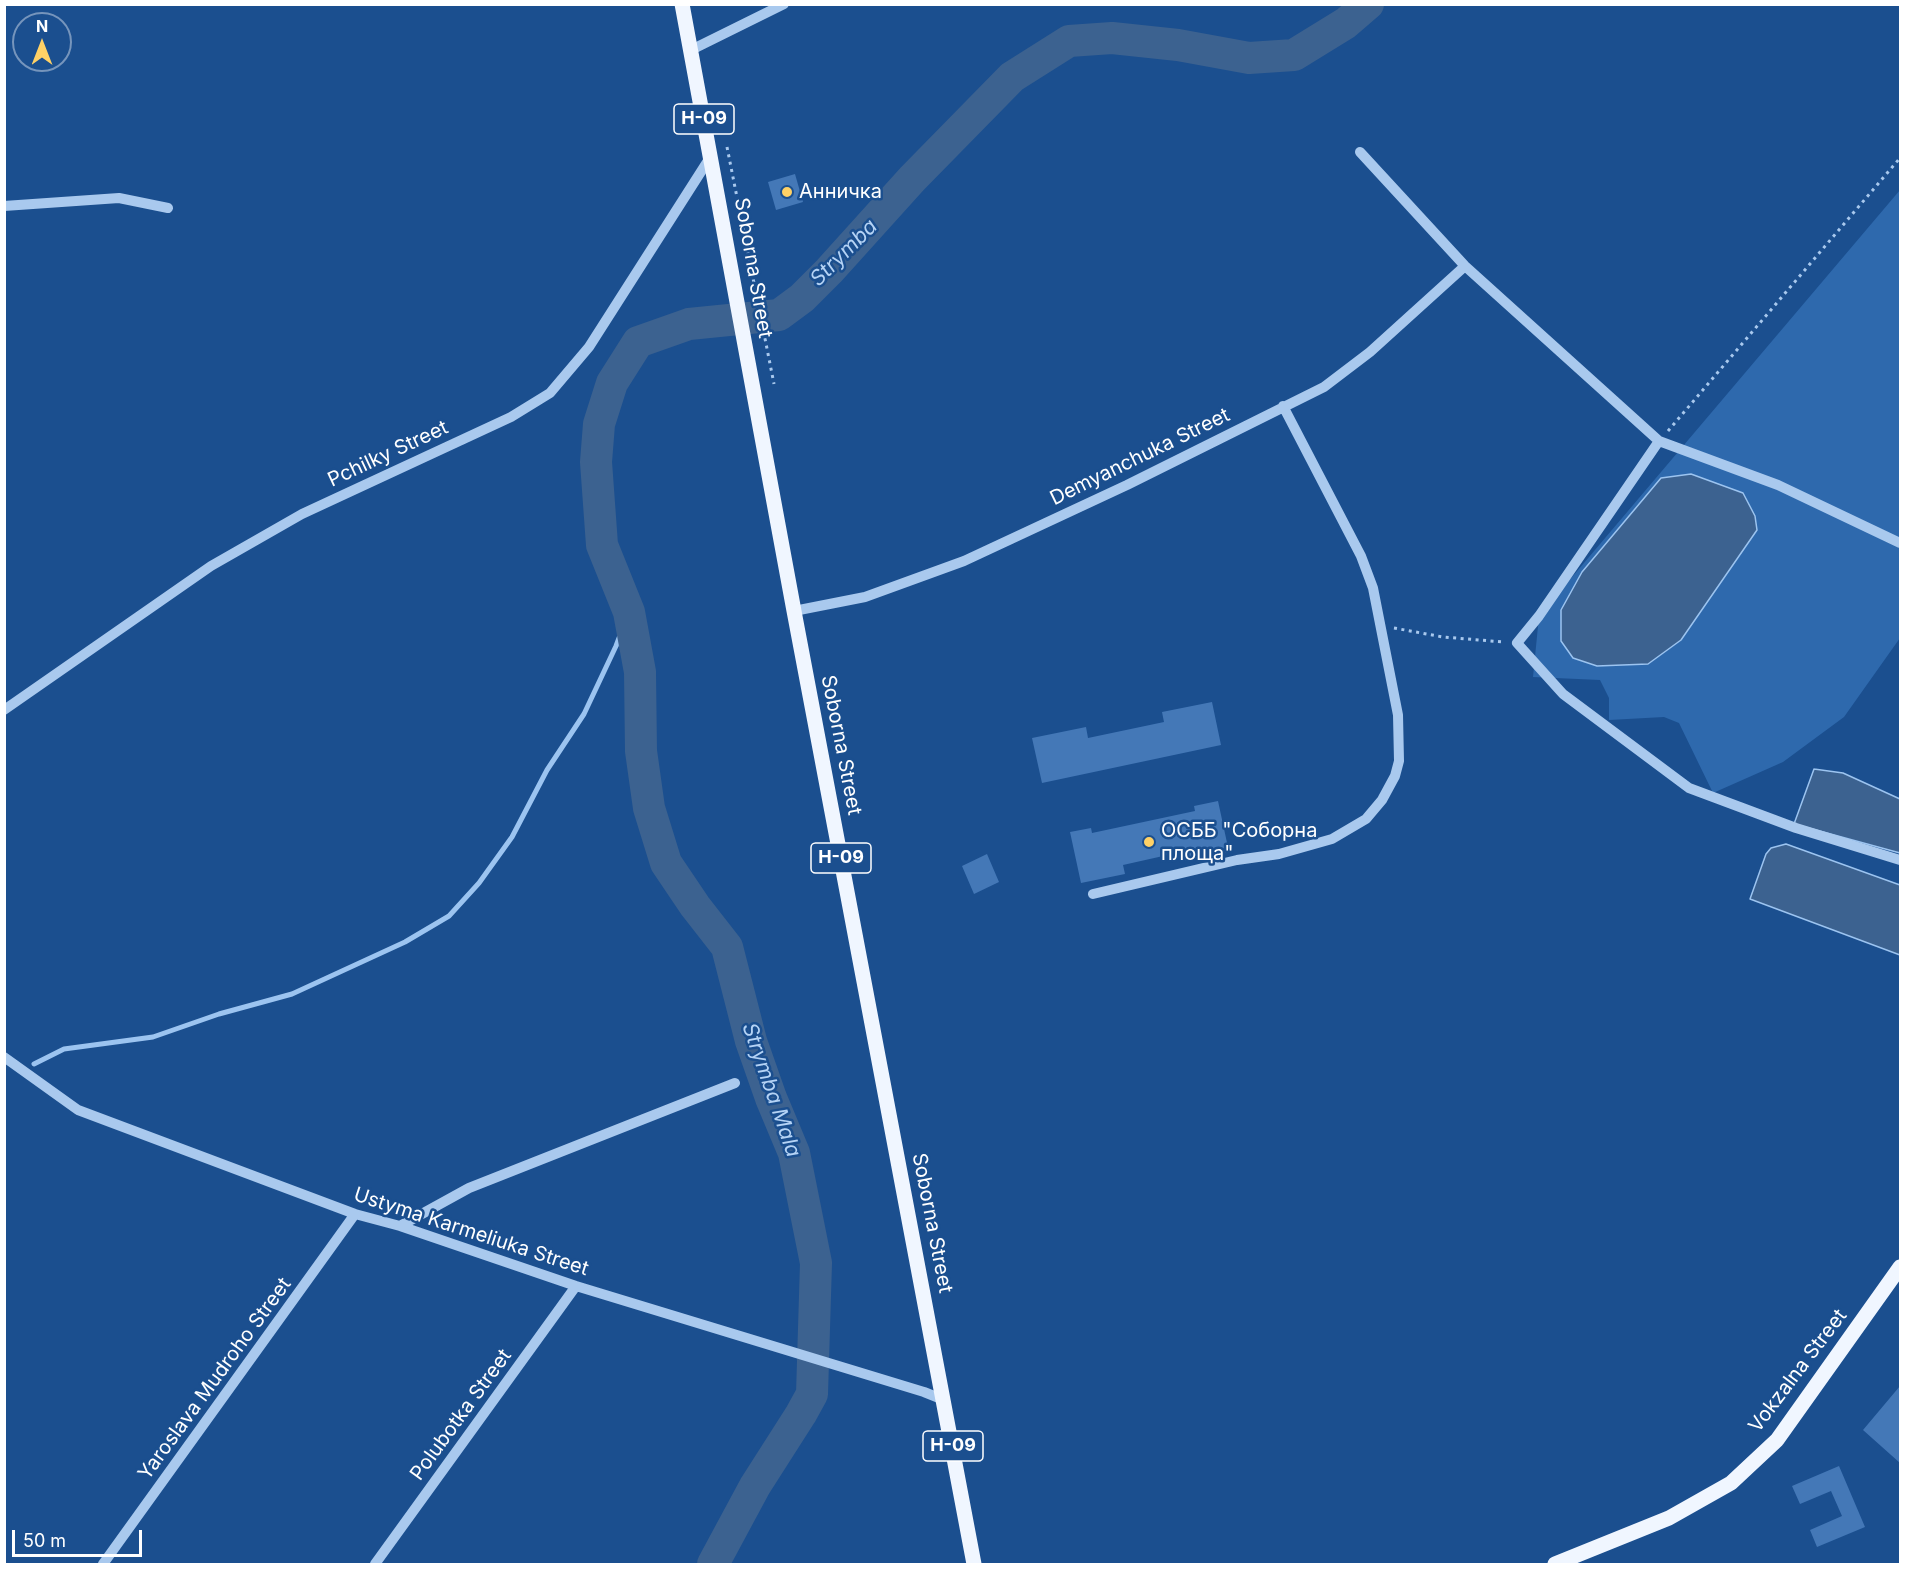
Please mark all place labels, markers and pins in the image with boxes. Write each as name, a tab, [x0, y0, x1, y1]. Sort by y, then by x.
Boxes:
place label: Анничка	[799, 180, 882, 204]
marker: Анничка	[780, 185, 794, 199]
place label: ОСББ "Соборна площа"	[1161, 819, 1317, 866]
marker: ОСББ "Соборна площа"	[1142, 835, 1156, 849]

